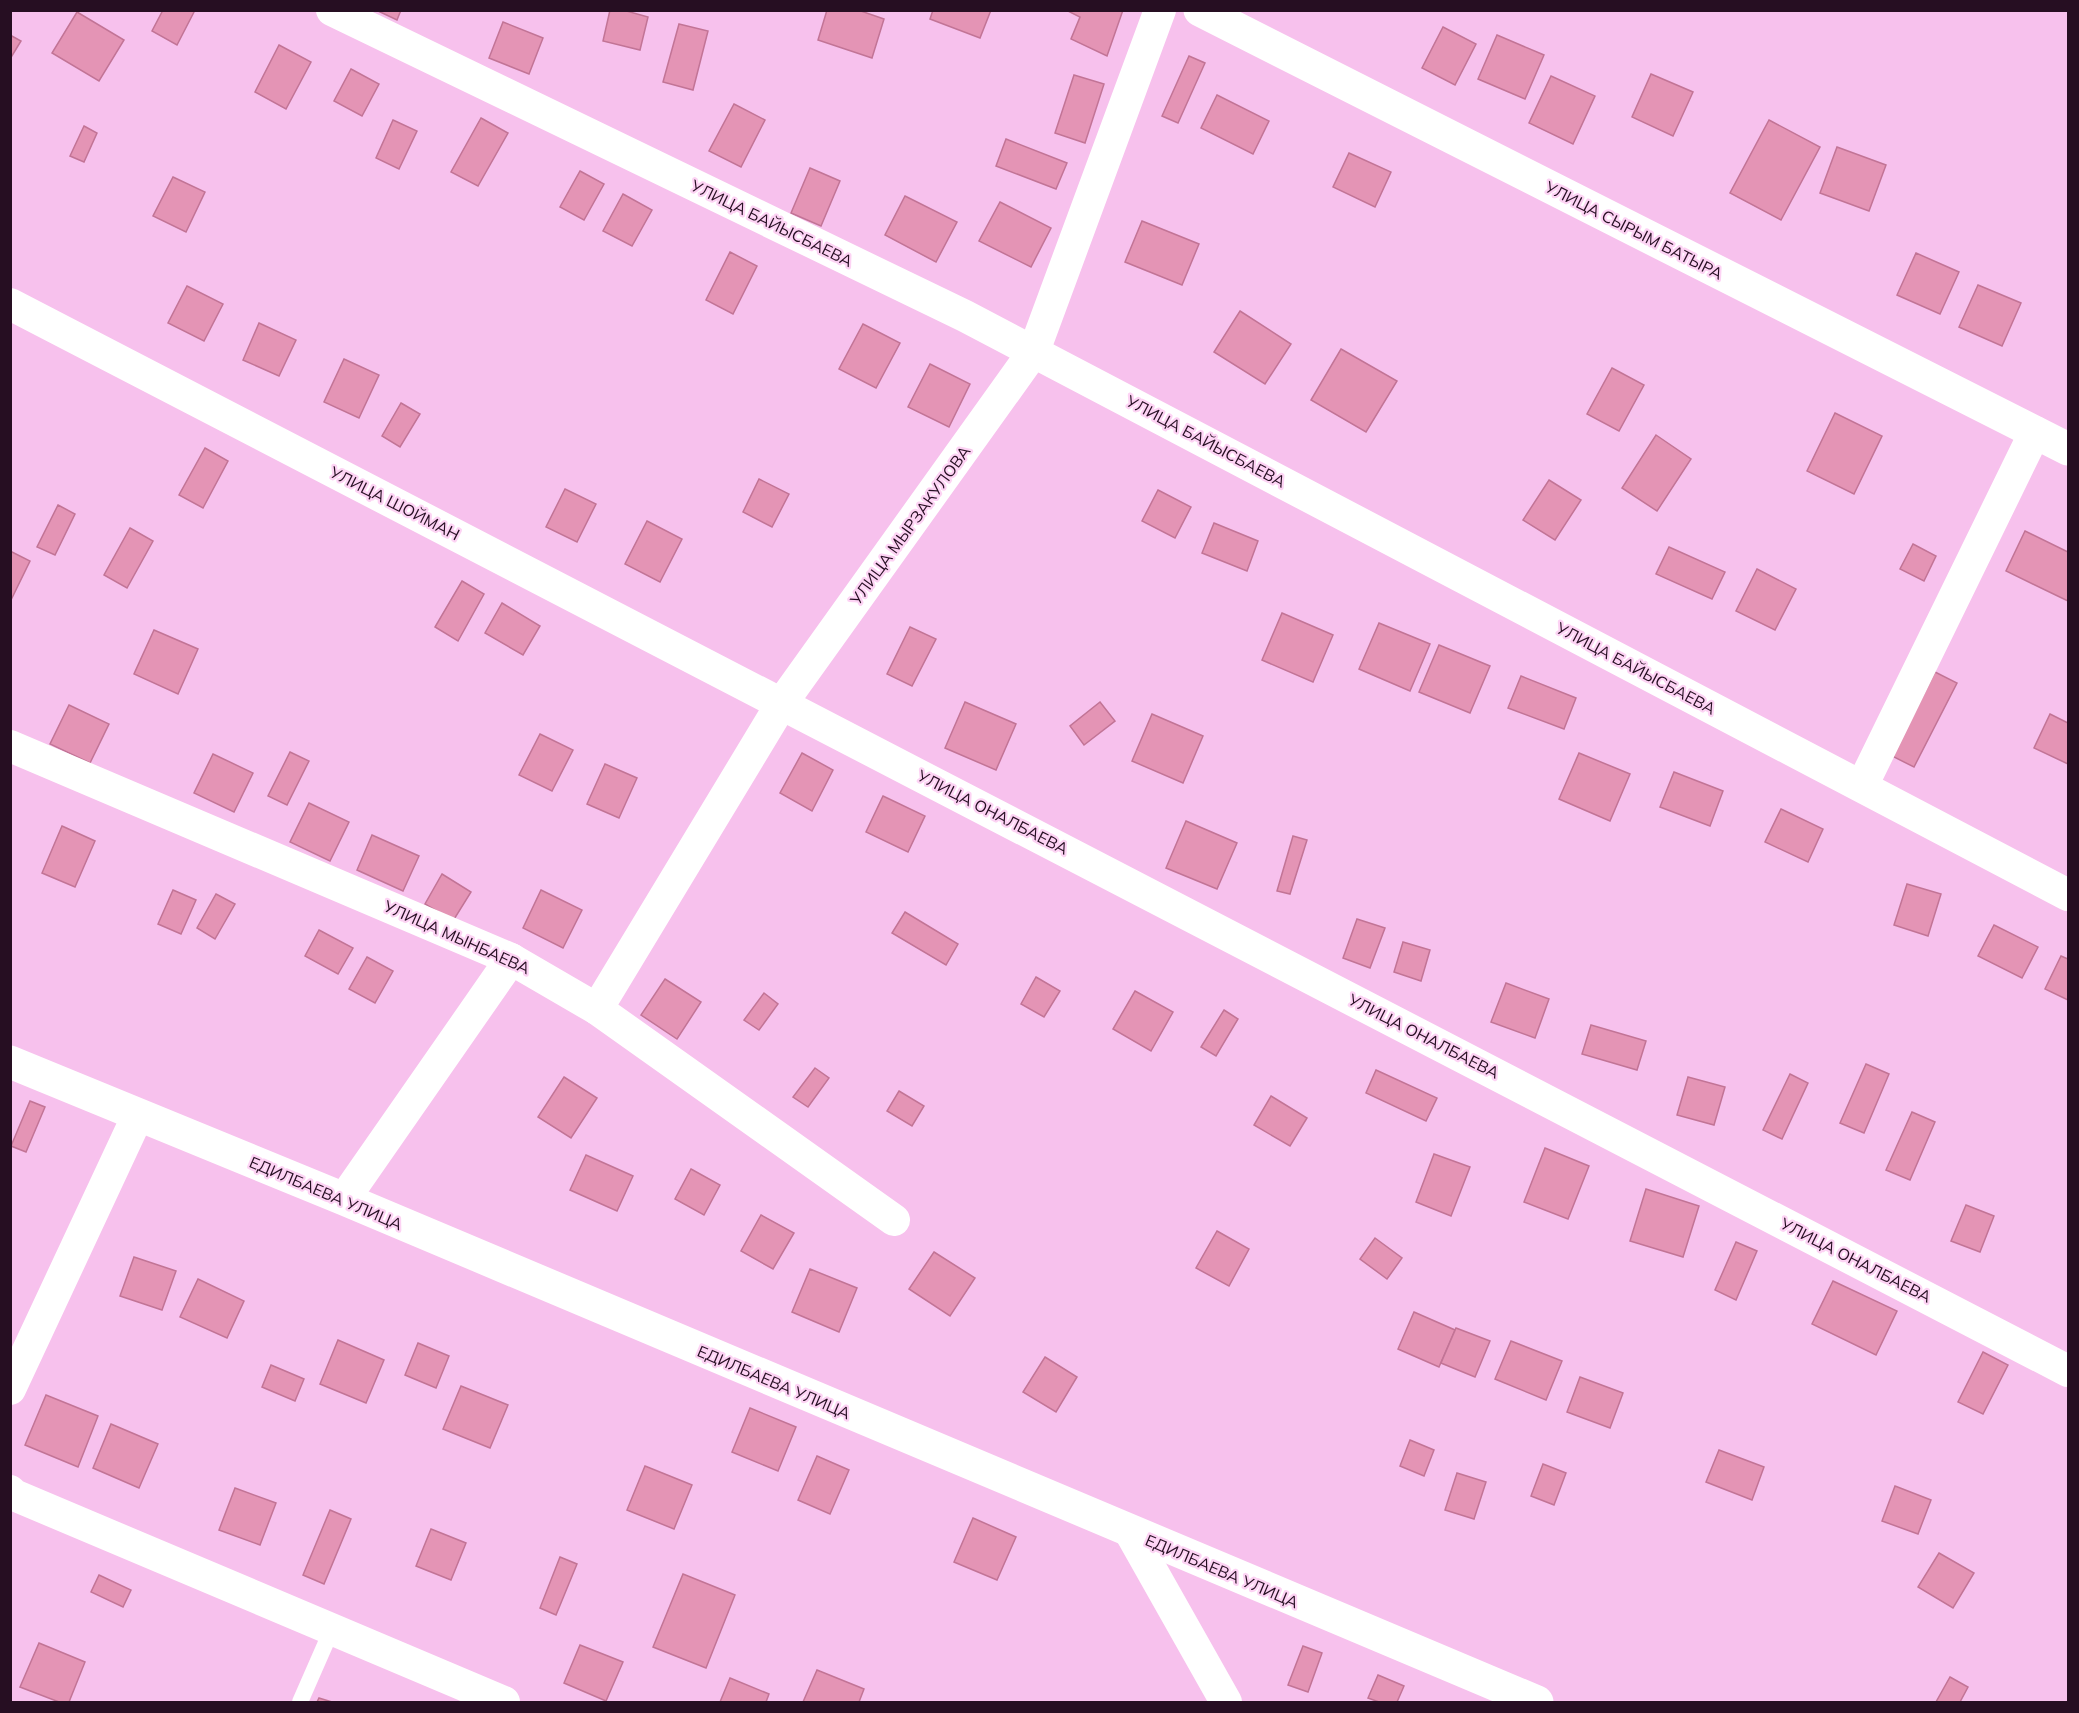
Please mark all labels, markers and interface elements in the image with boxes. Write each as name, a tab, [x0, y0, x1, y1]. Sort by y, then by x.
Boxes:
street label: УЛИЦА БАЙЫСБАЕВА	[687, 175, 856, 271]
street label: УЛИЦА СЫРЫМ БАТЫРА	[1541, 176, 1726, 284]
street label: УЛИЦА БАЙЫСБАЕВА	[1122, 390, 1289, 492]
street label: УЛИЦА МЫРЗАКУЛОВА	[845, 441, 975, 609]
street label: УЛИЦА ШОЙМАН	[326, 461, 463, 544]
street label: УЛИЦА БАЙЫСБАЕВА	[1552, 617, 1719, 719]
street label: УЛИЦА ОНАЛБАЕВА	[913, 765, 1072, 859]
street label: УЛИЦА МЫНБАЕВА	[380, 895, 533, 978]
street label: УЛИЦА ОНАЛБАЕВА	[1344, 989, 1503, 1083]
street label: ЕДИЛБАЕВА УЛИЦА	[246, 1152, 406, 1234]
street label: УЛИЦА ОНАЛБАЕВА	[1776, 1213, 1935, 1307]
street label: ЕДИЛБАЕВА УЛИЦА	[694, 1341, 854, 1423]
street label: ЕДИЛБАЕВА УЛИЦА	[1142, 1530, 1302, 1612]

